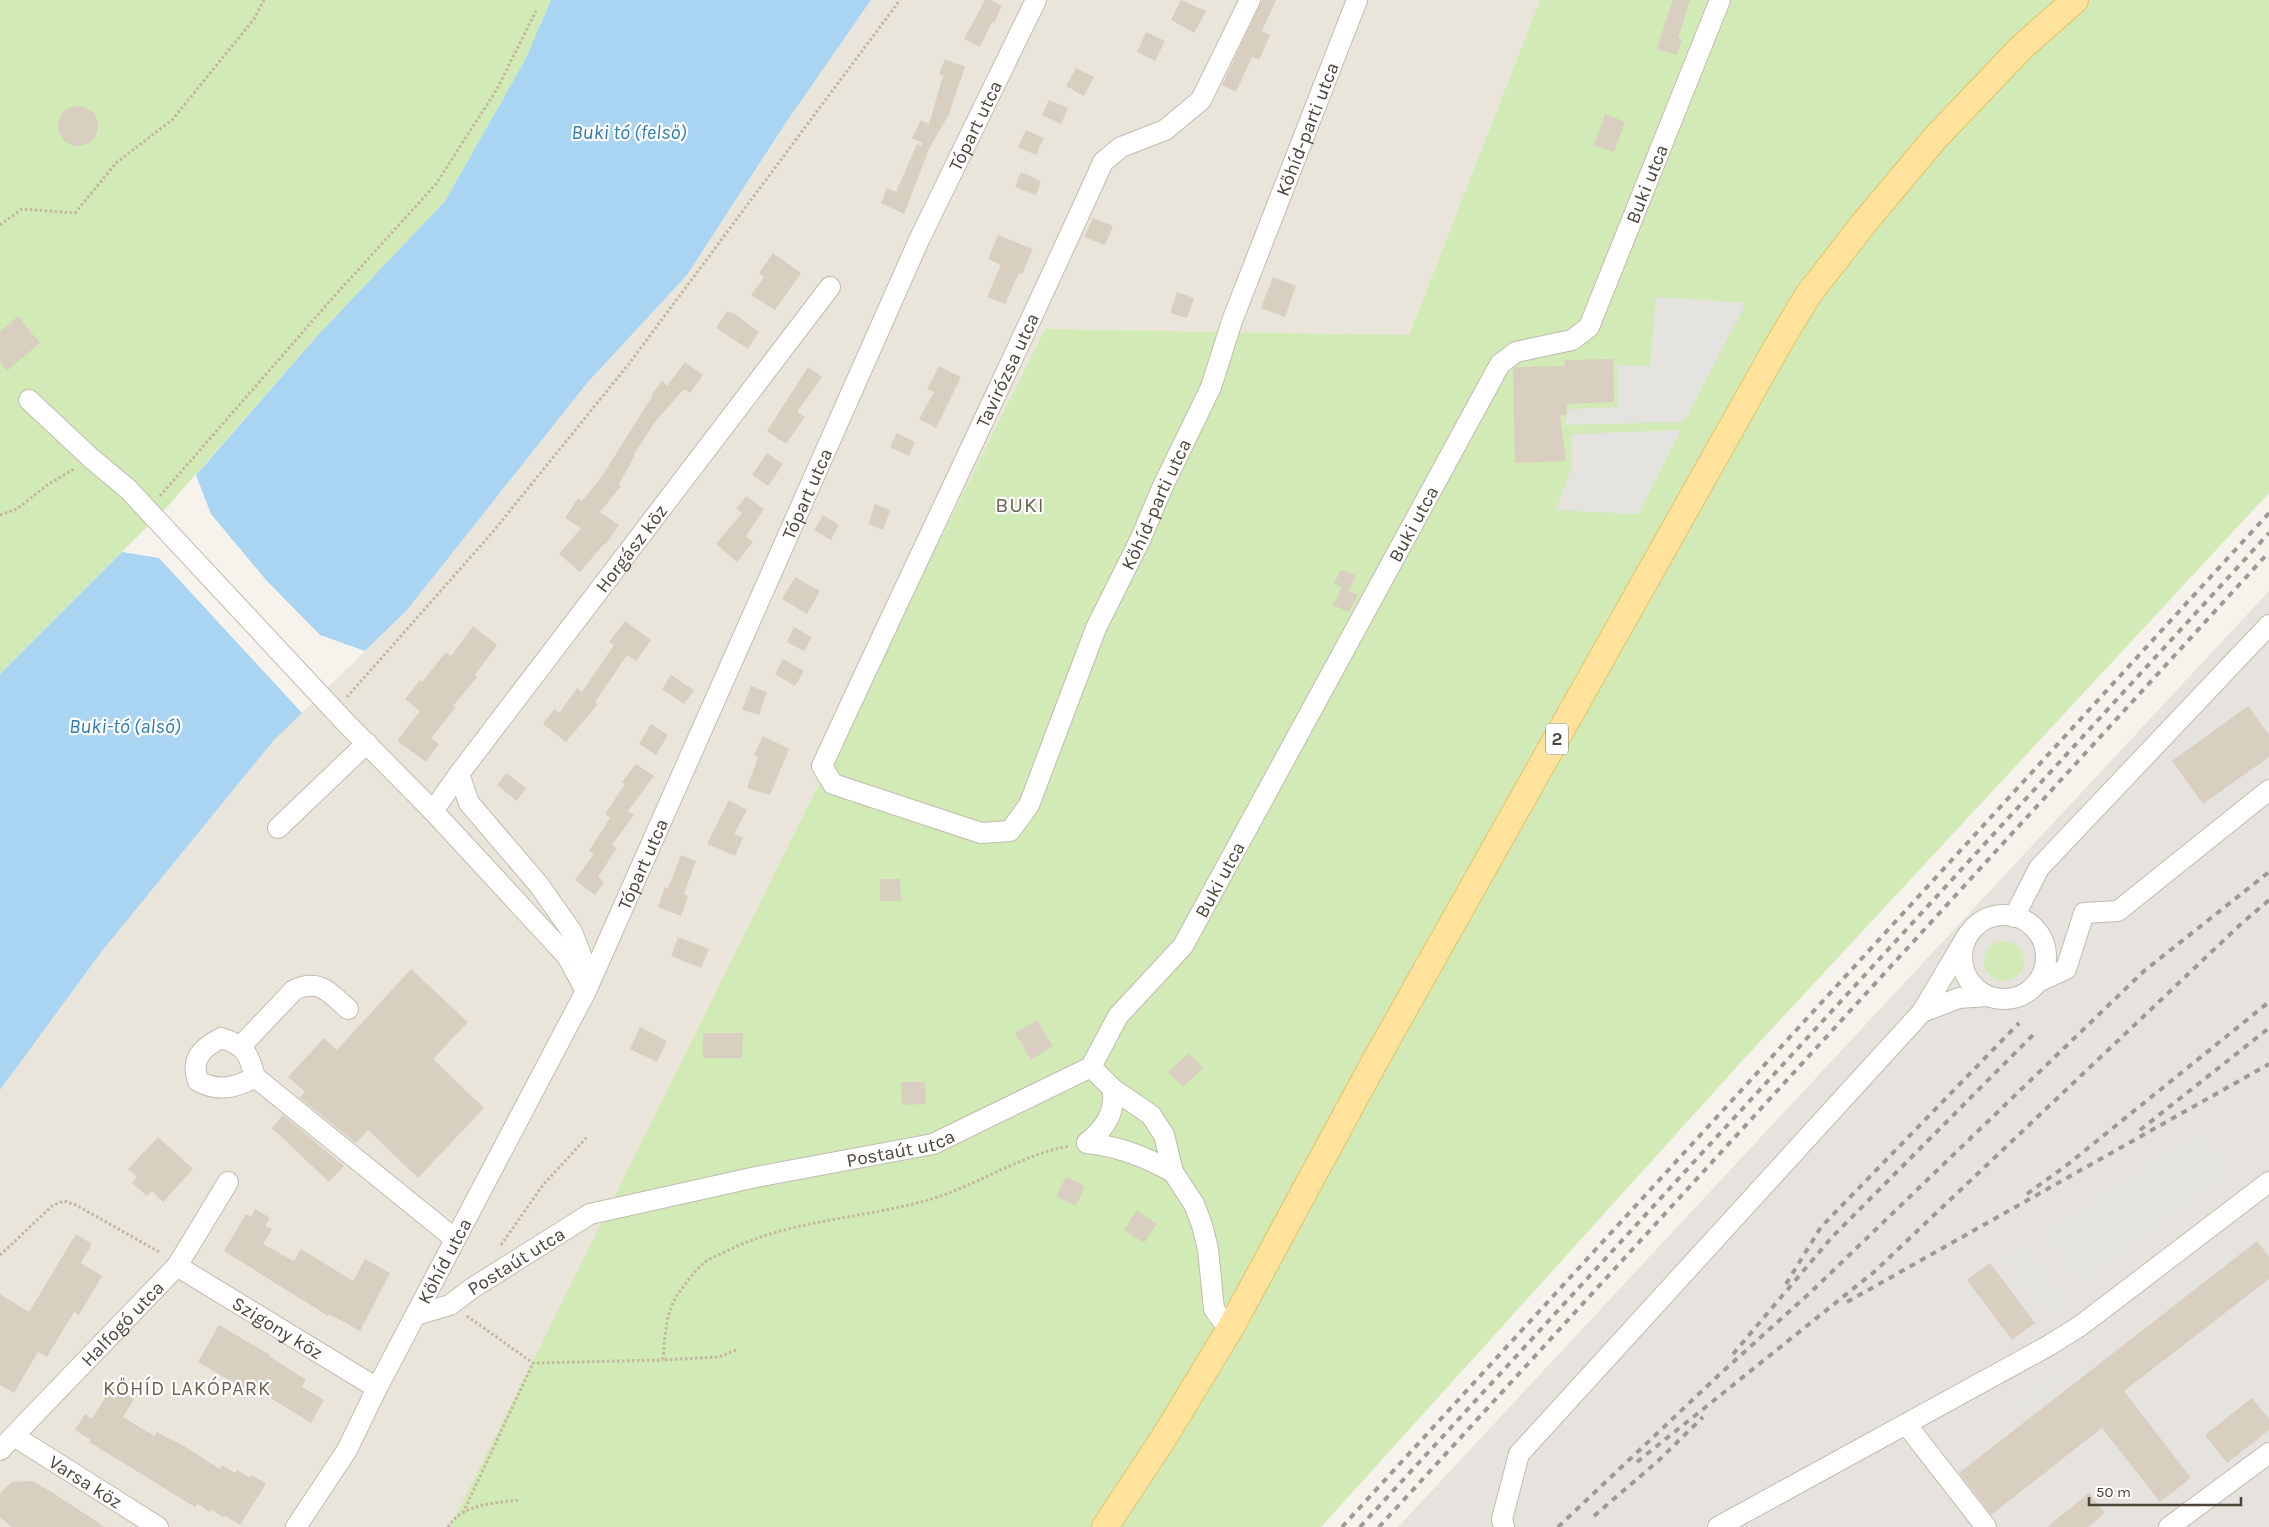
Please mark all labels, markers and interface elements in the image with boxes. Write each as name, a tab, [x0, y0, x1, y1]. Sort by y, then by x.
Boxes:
street label: Kőhíd-parti utca	[1272, 59, 1344, 199]
street label: Tópart utca	[945, 77, 1007, 174]
water label: Buki tó (felső)	[571, 121, 687, 144]
street label: Buki utca	[1622, 141, 1673, 227]
street label: Tavirózsa utca	[972, 310, 1044, 431]
street label: Kőhíd-parti utca	[1117, 436, 1196, 574]
street label: Tópart utca	[778, 445, 837, 543]
street label: Buki utca	[1384, 482, 1443, 566]
district label: BUKI	[995, 493, 1045, 517]
street label: Horgász köz	[591, 501, 672, 597]
water label: Buki-tó (alsó)	[69, 715, 181, 738]
road number: 2	[1546, 724, 1568, 754]
street label: Tópart utca	[613, 815, 673, 913]
street label: Buki utca	[1191, 838, 1250, 922]
street label: Postaút utca	[845, 1125, 959, 1172]
street label: Kőhíd utca	[413, 1215, 476, 1308]
street label: Postaút utca	[464, 1223, 569, 1300]
street label: Halfogó utca	[77, 1277, 169, 1371]
street label: Szigony köz	[228, 1292, 327, 1364]
district label: KŐHÍD LAKÓPARK	[103, 1376, 271, 1400]
street label: Varsa köz	[45, 1451, 126, 1514]
scale bar	[2089, 1474, 2242, 1506]
text: 50 m	[2096, 1483, 2131, 1501]

